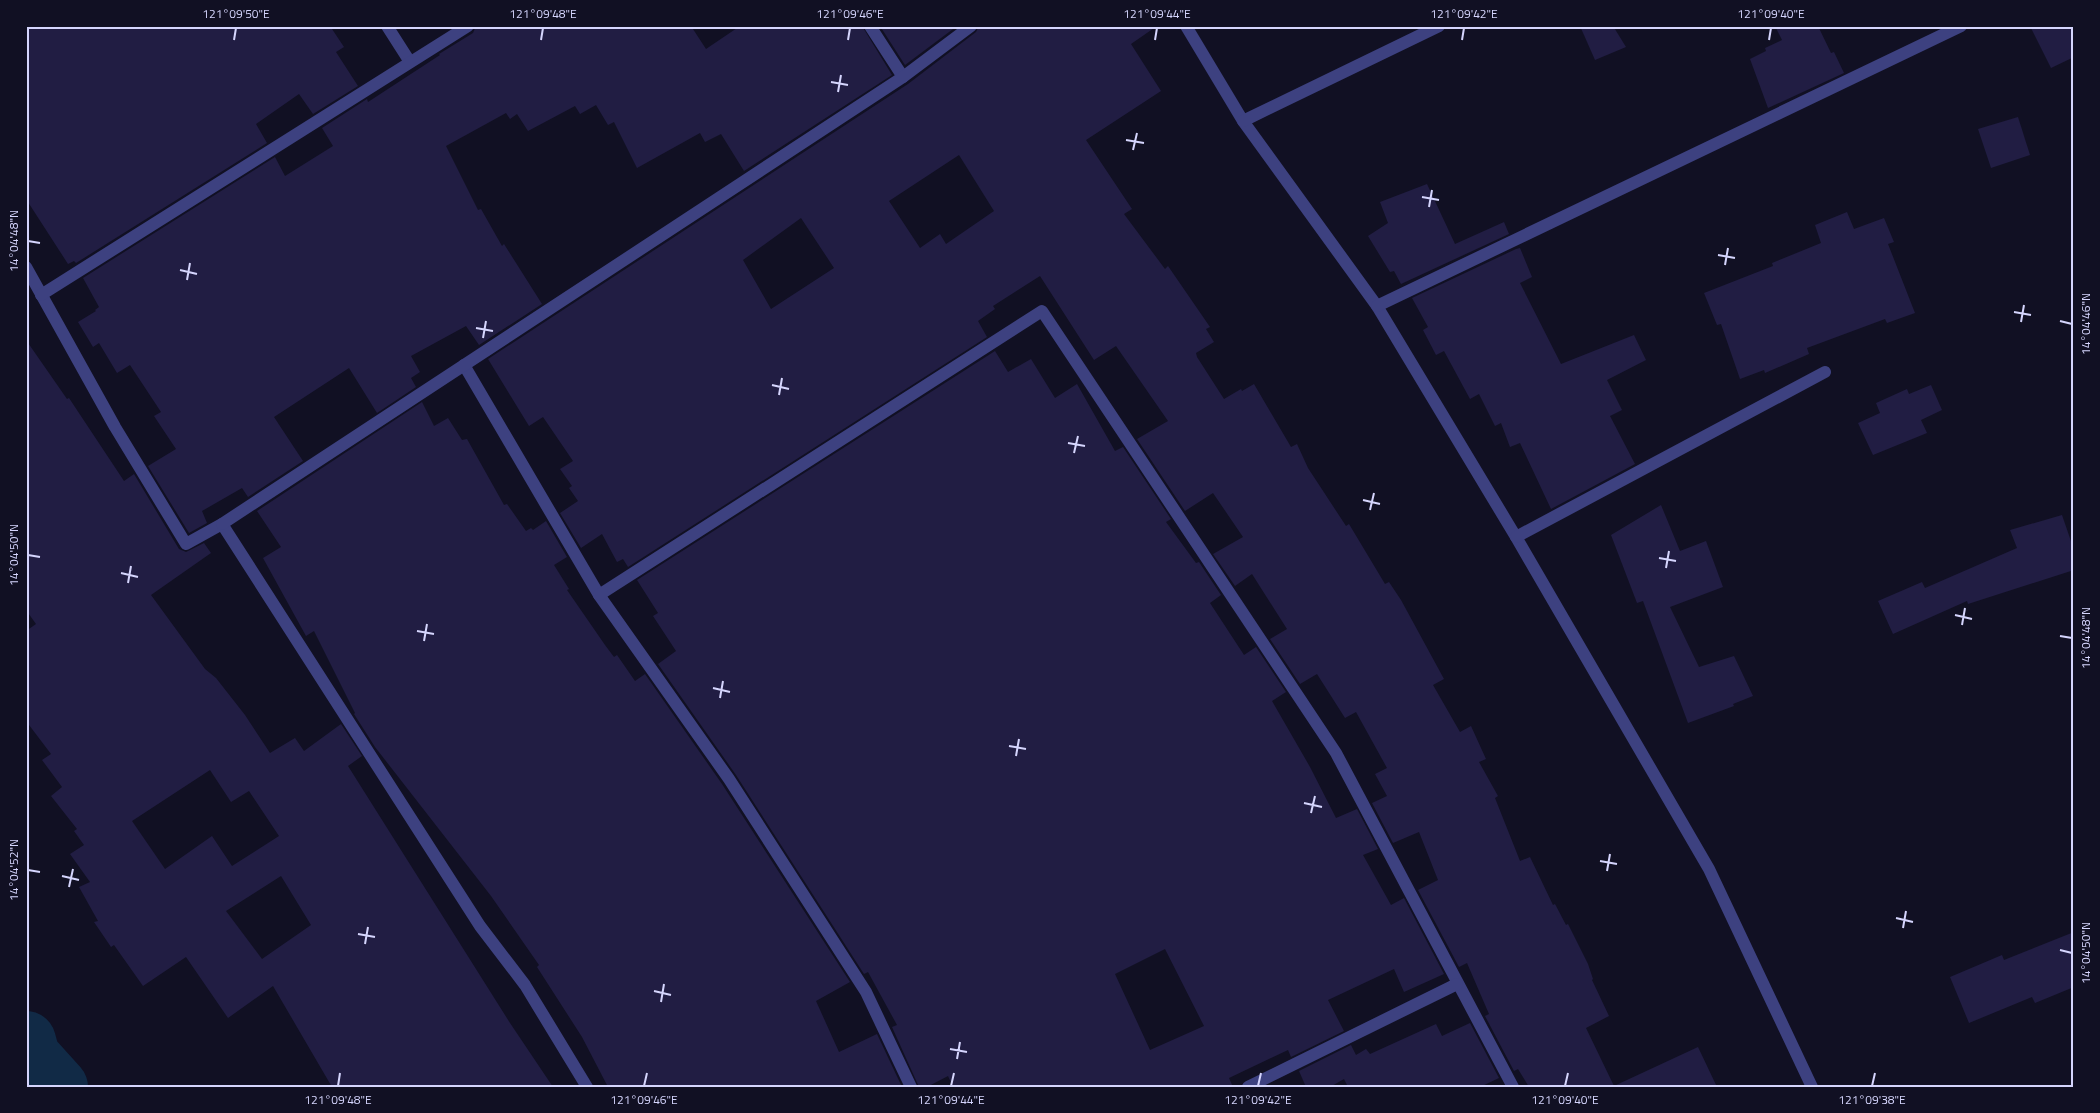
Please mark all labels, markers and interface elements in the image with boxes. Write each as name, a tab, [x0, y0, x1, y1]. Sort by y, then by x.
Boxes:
text: 121°09'50"E	[202, 4, 270, 23]
text: 121°09'48"E	[509, 4, 577, 23]
text: 121°09'46"E	[816, 4, 884, 23]
text: 121°09'44"E	[1123, 4, 1191, 23]
text: 121°09'42"E	[1430, 4, 1498, 23]
text: 121°09'40"E	[1737, 4, 1805, 23]
text: 14°04'48"N	[4, 210, 23, 272]
text: 14°04'46"N	[2076, 293, 2095, 355]
text: 14°04'50"N	[4, 524, 23, 586]
text: 14°04'48"N	[2076, 607, 2095, 669]
text: 14°04'52"N	[4, 839, 23, 901]
text: 14°04'50"N	[2076, 922, 2095, 984]
text: 121°09'48"E	[304, 1090, 372, 1109]
text: 121°09'46"E	[610, 1090, 678, 1109]
text: 121°09'44"E	[917, 1090, 985, 1109]
text: 121°09'42"E	[1224, 1090, 1292, 1109]
text: 121°09'40"E	[1531, 1090, 1599, 1109]
text: 121°09'38"E	[1838, 1090, 1906, 1109]

